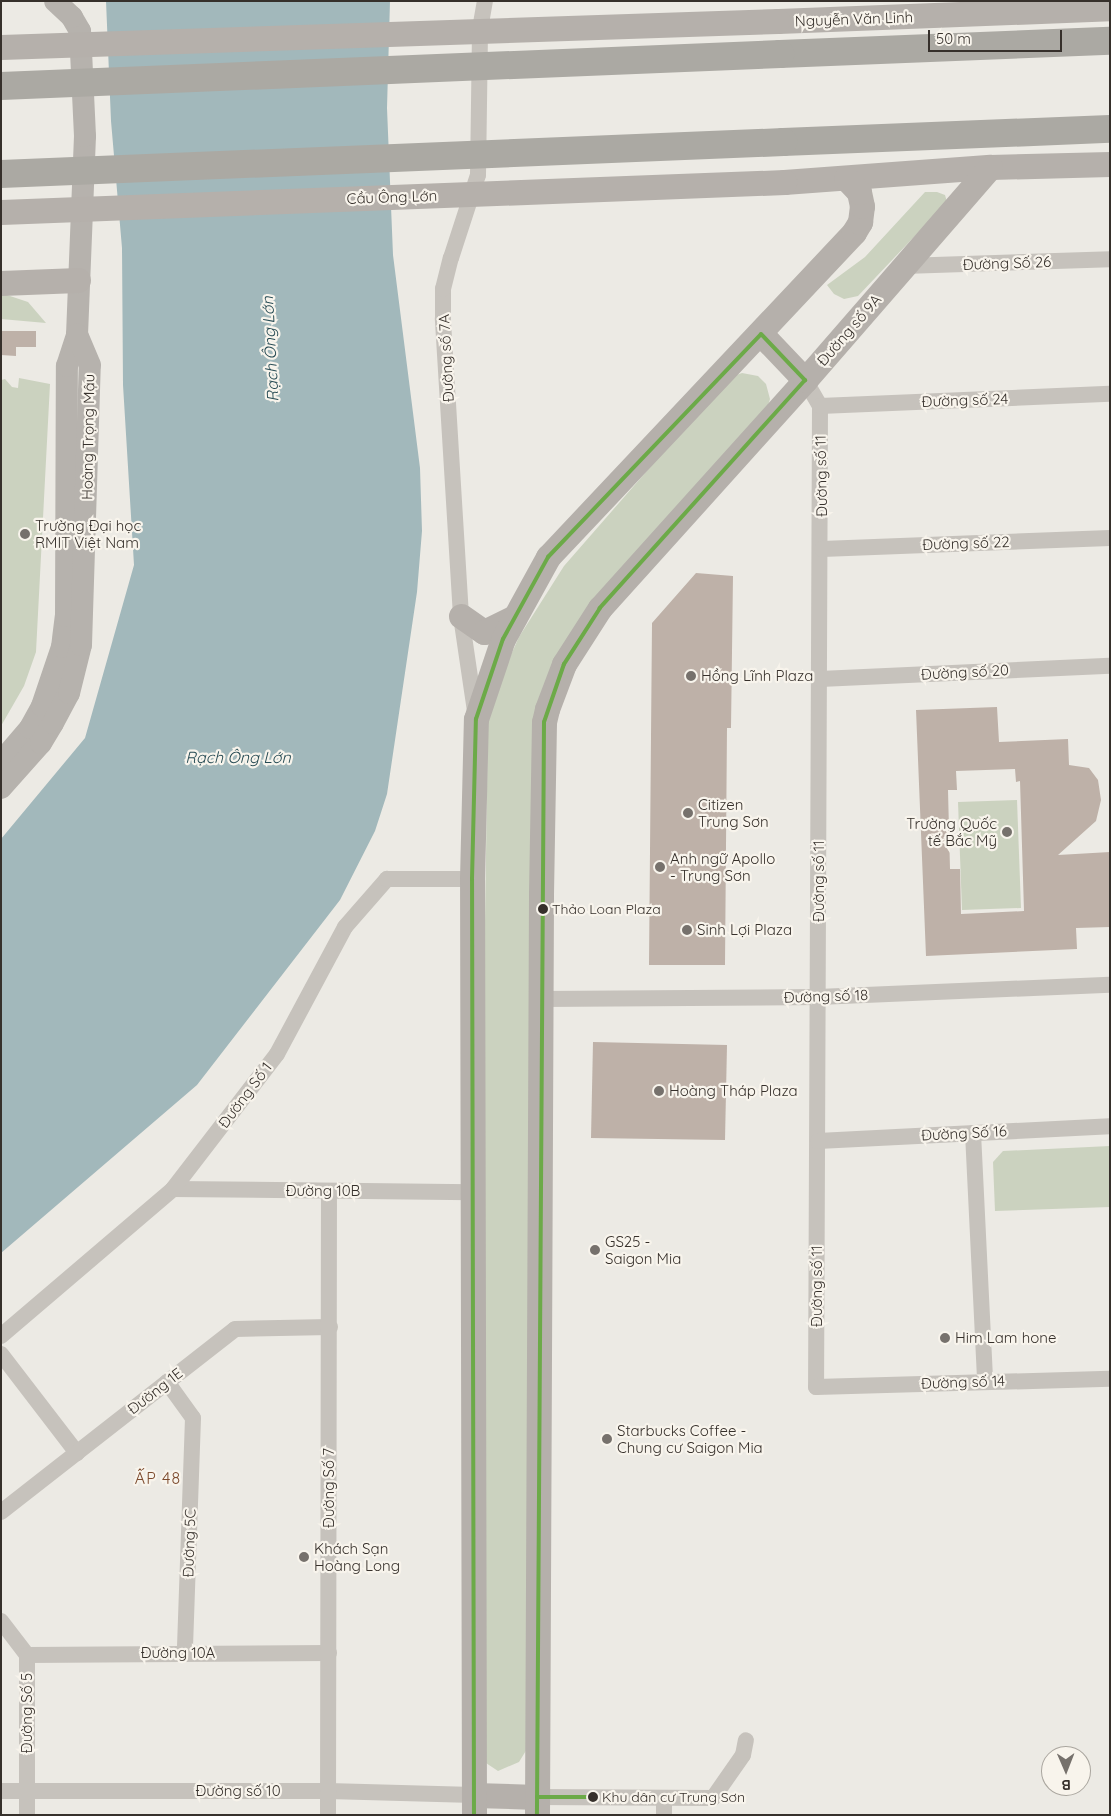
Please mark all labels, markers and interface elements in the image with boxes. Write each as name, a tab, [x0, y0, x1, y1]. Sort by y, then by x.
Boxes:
street label: Nguyễn Văn Linh	[795, 8, 913, 30]
scale bar	[931, 20, 1065, 52]
text: 50 m	[936, 29, 971, 48]
street label: Cầu Ông Lớn	[346, 186, 438, 208]
street label: Đường Số 26	[962, 252, 1052, 274]
street label: Đường số 9A	[813, 291, 885, 369]
water label: Rạch Ông Lớn	[258, 296, 282, 402]
street label: Đường số 7A	[435, 314, 457, 402]
street label: Hoàng Trọng Mậu	[78, 374, 98, 500]
street label: Đường số 24	[921, 389, 1009, 411]
street label: Đường số 11	[811, 435, 831, 517]
place label: Trường Đại học RMIT Việt Nam	[35, 516, 141, 551]
marker: Trường Đại học RMIT Việt Nam	[19, 528, 31, 540]
street label: Đường số 22	[922, 532, 1010, 554]
street label: Đường số 20	[921, 661, 1009, 683]
place label: Hồng Lĩnh Plaza	[701, 667, 813, 685]
marker: Hồng Lĩnh Plaza	[685, 670, 697, 682]
water label: Rạch Ông Lớn	[185, 747, 291, 767]
place label: Citizen Trung Sơn	[698, 795, 769, 830]
marker: Citizen Trung Sơn	[682, 807, 694, 819]
place label: Trường Quốc tế Bắc Mỹ	[906, 814, 997, 849]
marker: Trường Quốc tế Bắc Mỹ	[1001, 826, 1013, 838]
street label: Đường số 11	[810, 840, 828, 922]
place label: Anh ngữ Apollo - Trung Sơn	[670, 849, 775, 884]
marker: Anh ngữ Apollo - Trung Sơn	[654, 861, 666, 873]
place label: Thảo Loan Plaza	[552, 901, 661, 917]
marker: Thảo Loan Plaza	[538, 904, 548, 914]
place label: Sinh Lợi Plaza	[697, 921, 792, 939]
marker: Sinh Lợi Plaza	[681, 924, 693, 936]
street label: Đường số 18	[784, 986, 868, 1006]
street label: Đường Số 1	[214, 1059, 276, 1131]
place label: Hoàng Tháp Plaza	[669, 1082, 798, 1100]
marker: Hoàng Tháp Plaza	[653, 1085, 665, 1097]
street label: Đường Số 16	[921, 1122, 1007, 1144]
street label: Đường 10B	[286, 1182, 360, 1200]
place label: GS25 - Saigon Mia	[605, 1232, 681, 1267]
marker: GS25 - Saigon Mia	[589, 1244, 601, 1256]
street label: Đường số 11	[808, 1245, 826, 1327]
place label: Him Lam hone	[955, 1329, 1056, 1347]
marker: Him Lam hone	[939, 1332, 951, 1344]
street label: Đường 1E	[124, 1364, 186, 1418]
street label: Đường số 14	[921, 1372, 1005, 1392]
place label: Starbucks Coffee - Chung cư Saigon Mia	[617, 1421, 763, 1456]
marker: Starbucks Coffee - Chung cư Saigon Mia	[601, 1433, 613, 1445]
street label: Đường Số 7	[320, 1448, 338, 1528]
district label: ẤP 48	[134, 1468, 182, 1488]
street label: Đường 5C	[179, 1508, 199, 1578]
place label: Khách Sạn Hoàng Long	[314, 1539, 400, 1574]
marker: Khách Sạn Hoàng Long	[298, 1551, 310, 1563]
street label: Đường 10A	[141, 1644, 215, 1662]
street label: Đường Số 5	[18, 1673, 36, 1753]
north arrow	[1041, 1746, 1091, 1796]
text: B	[1062, 1776, 1071, 1794]
street label: Đường số 10	[195, 1782, 281, 1800]
place label: Khu dân cư Trung Sơn	[602, 1789, 745, 1805]
marker: Khu dân cư Trung Sơn	[588, 1792, 598, 1802]

